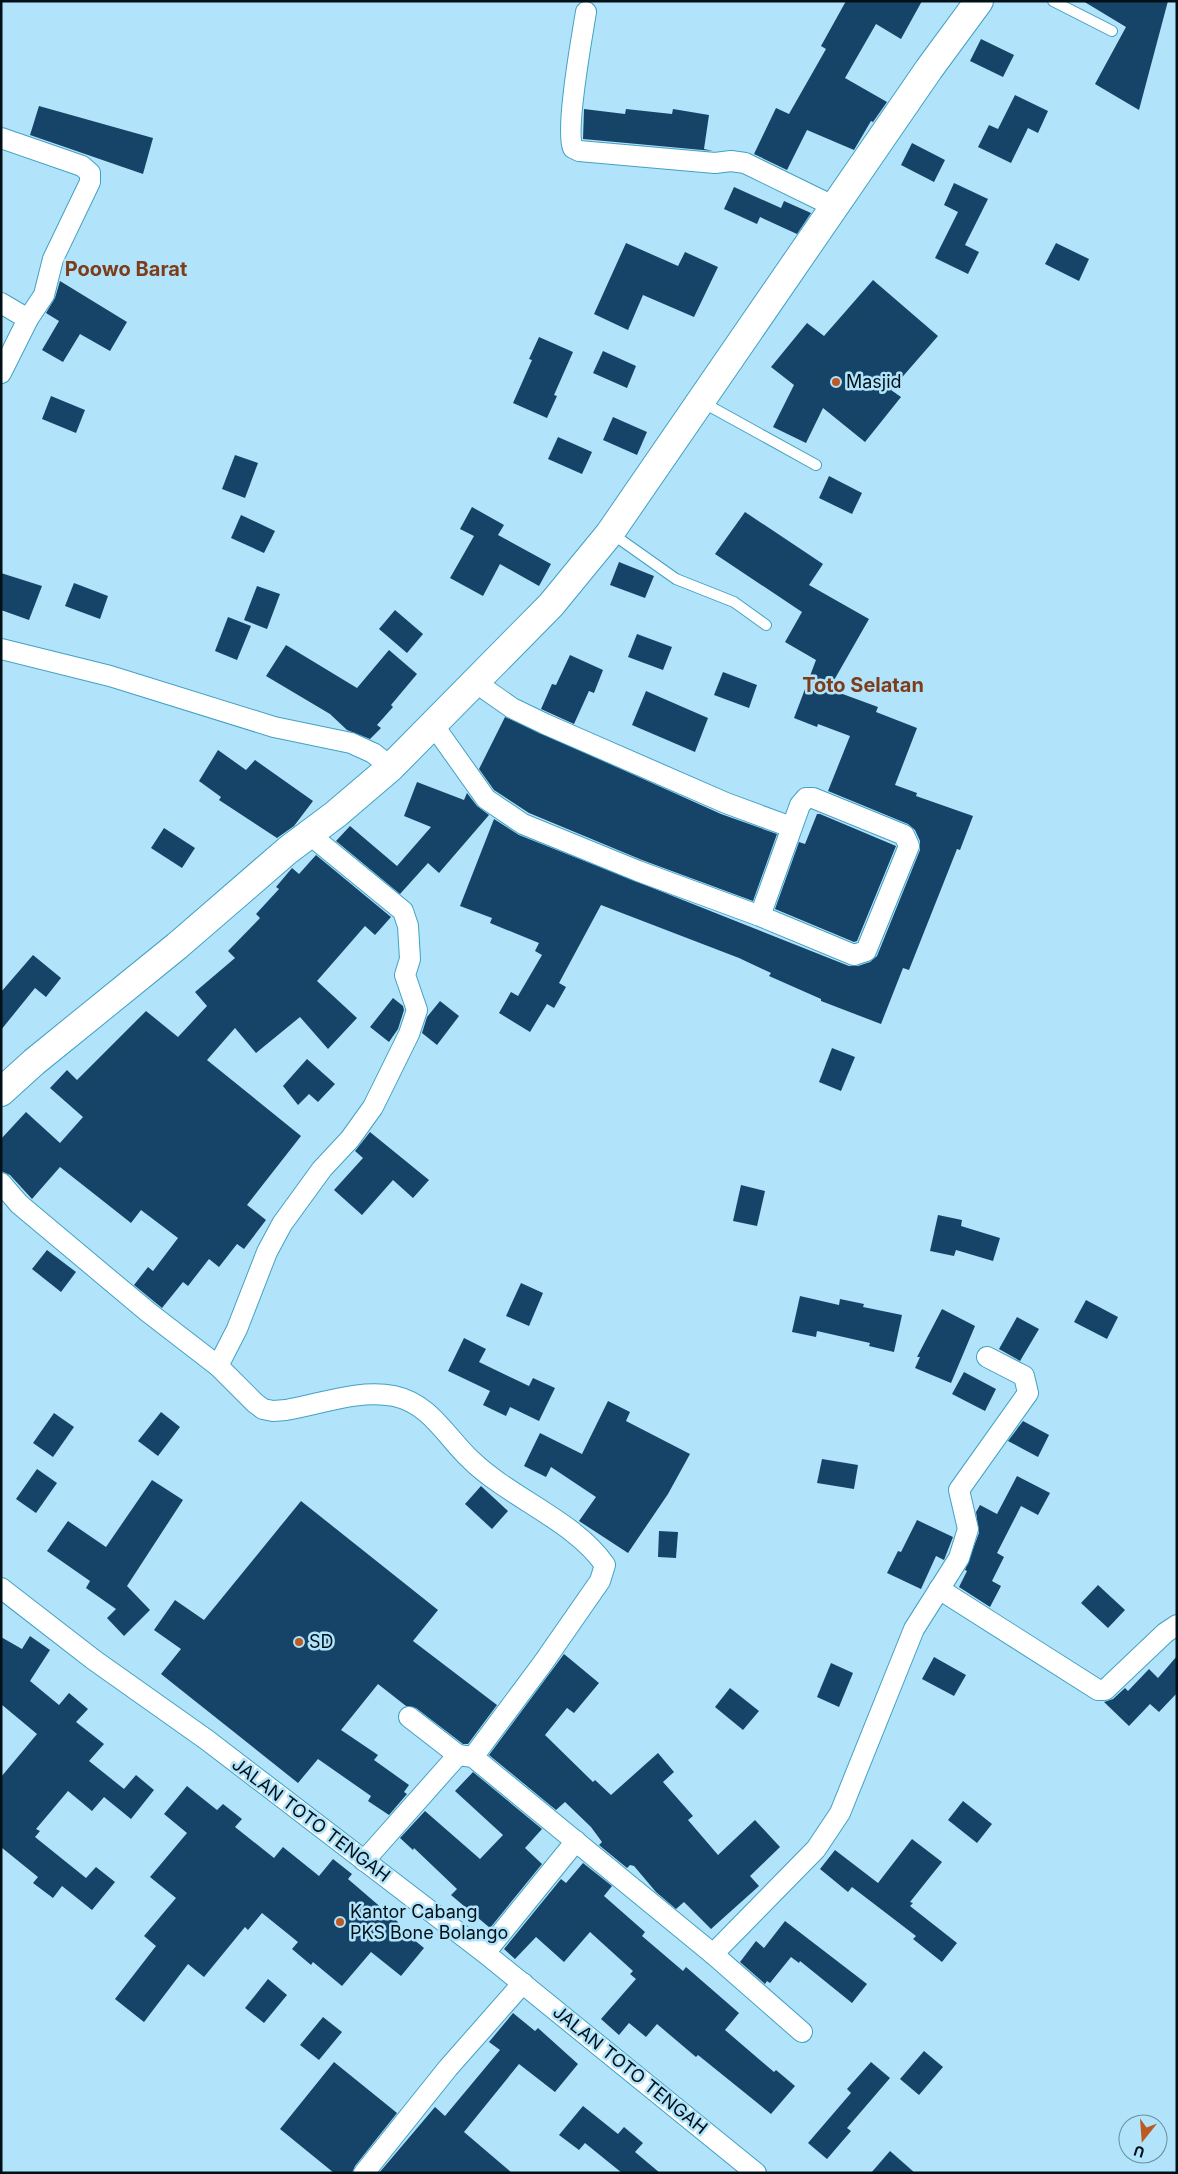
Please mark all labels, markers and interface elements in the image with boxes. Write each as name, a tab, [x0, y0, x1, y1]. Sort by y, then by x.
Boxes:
district label: Poowo Barat	[65, 257, 187, 281]
place label: Masjid	[846, 371, 902, 392]
marker: Masjid	[830, 376, 842, 388]
district label: Toto Selatan	[802, 673, 924, 697]
place label: SD	[309, 1631, 334, 1652]
marker: SD	[293, 1636, 305, 1648]
street label: JALAN TOTO TENGAH	[228, 1753, 395, 1886]
place label: Kantor Cabang PKS Bone Bolango	[350, 1901, 508, 1943]
marker: Kantor Cabang PKS Bone Bolango	[334, 1916, 346, 1928]
street label: JALAN TOTO TENGAH	[549, 2001, 712, 2138]
north arrow	[1118, 2114, 1168, 2164]
text: U	[1132, 2142, 1146, 2162]

